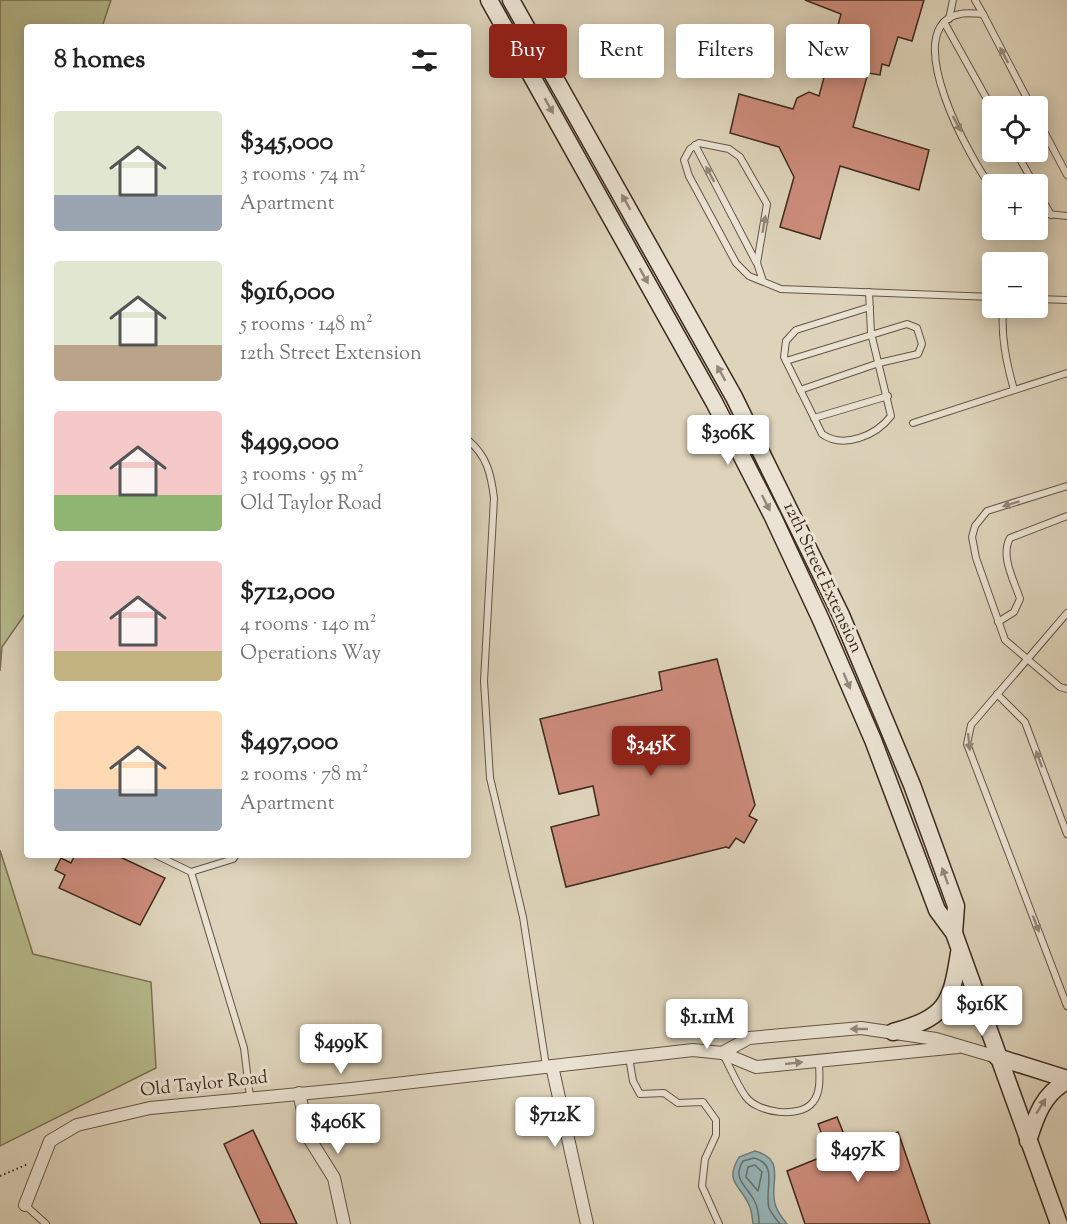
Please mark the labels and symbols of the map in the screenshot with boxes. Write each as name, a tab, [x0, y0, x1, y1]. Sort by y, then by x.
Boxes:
one-way arrow	[999, 46, 1009, 63]
one-way arrow	[544, 98, 554, 115]
one-way arrow	[952, 115, 962, 132]
one-way arrow	[705, 165, 715, 182]
one-way arrow	[620, 194, 631, 210]
one-way arrow	[760, 214, 769, 233]
one-way arrow	[639, 268, 649, 285]
one-way arrow	[716, 364, 726, 381]
pin: $306K	[686, 415, 770, 466]
one-way arrow	[761, 495, 771, 512]
street label: 12th Street Extension	[776, 498, 869, 658]
one-way arrow	[1002, 500, 1020, 509]
one-way arrow	[842, 672, 852, 690]
pin: $345K	[609, 726, 693, 777]
one-way arrow	[964, 732, 974, 751]
one-way arrow	[1034, 750, 1044, 768]
one-way arrow	[940, 867, 950, 885]
one-way arrow	[1031, 915, 1041, 933]
pin: $916K	[940, 986, 1024, 1037]
pin: $1.11M	[658, 999, 756, 1050]
pin: $499K	[299, 1024, 383, 1075]
one-way arrow	[850, 1025, 869, 1034]
one-way arrow	[784, 1058, 803, 1068]
street label: Old Taylor Road	[139, 1065, 269, 1105]
pin: $712K	[513, 1097, 597, 1148]
one-way arrow	[1036, 1098, 1047, 1114]
pin: $406K	[296, 1104, 380, 1155]
pin: $497K	[816, 1132, 900, 1183]

